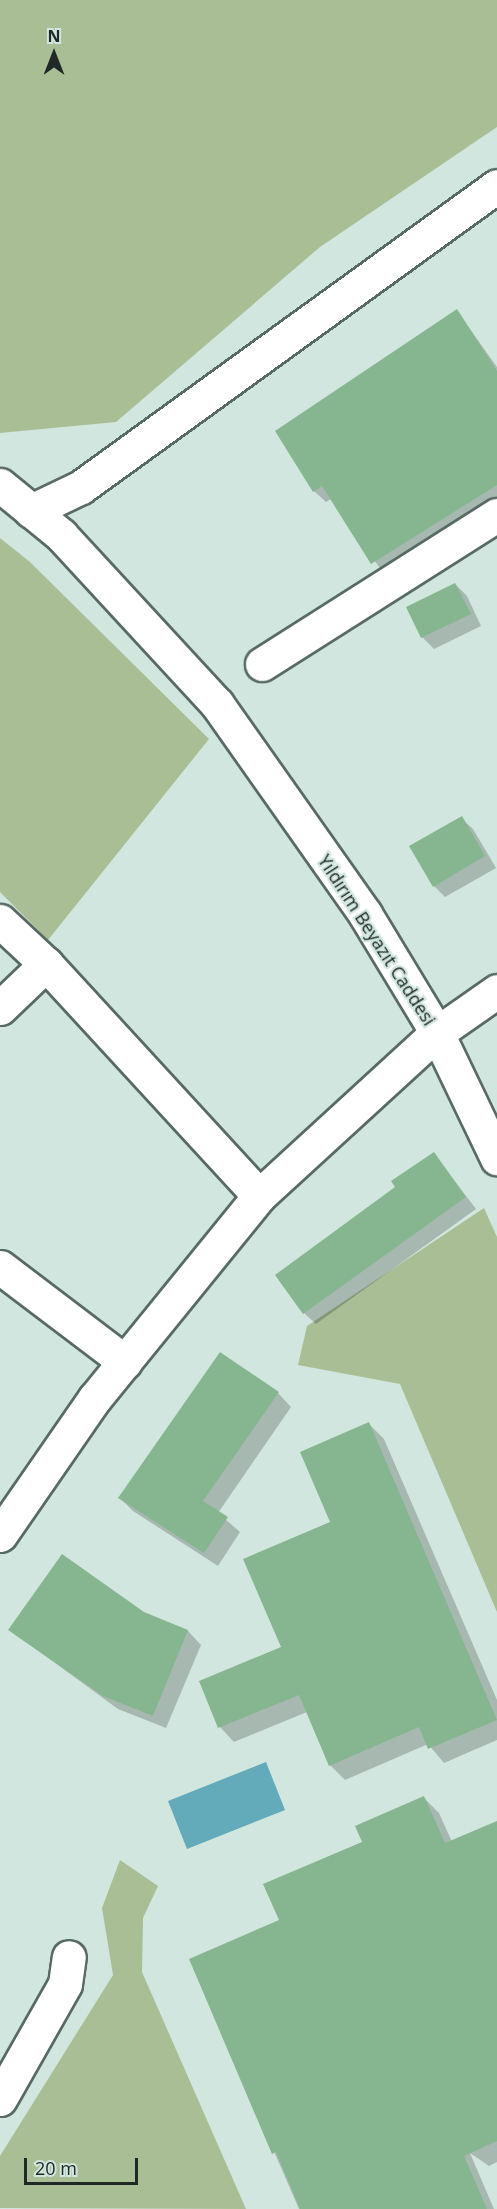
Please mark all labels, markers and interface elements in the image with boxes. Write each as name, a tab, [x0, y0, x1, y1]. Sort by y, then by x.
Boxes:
north arrow	[24, 24, 84, 84]
text: N	[47, 25, 61, 47]
street label: Yıldırım Beyazıt Caddesi	[314, 851, 440, 1029]
scale bar	[27, 2146, 141, 2184]
text: 20 m	[35, 2156, 77, 2180]

